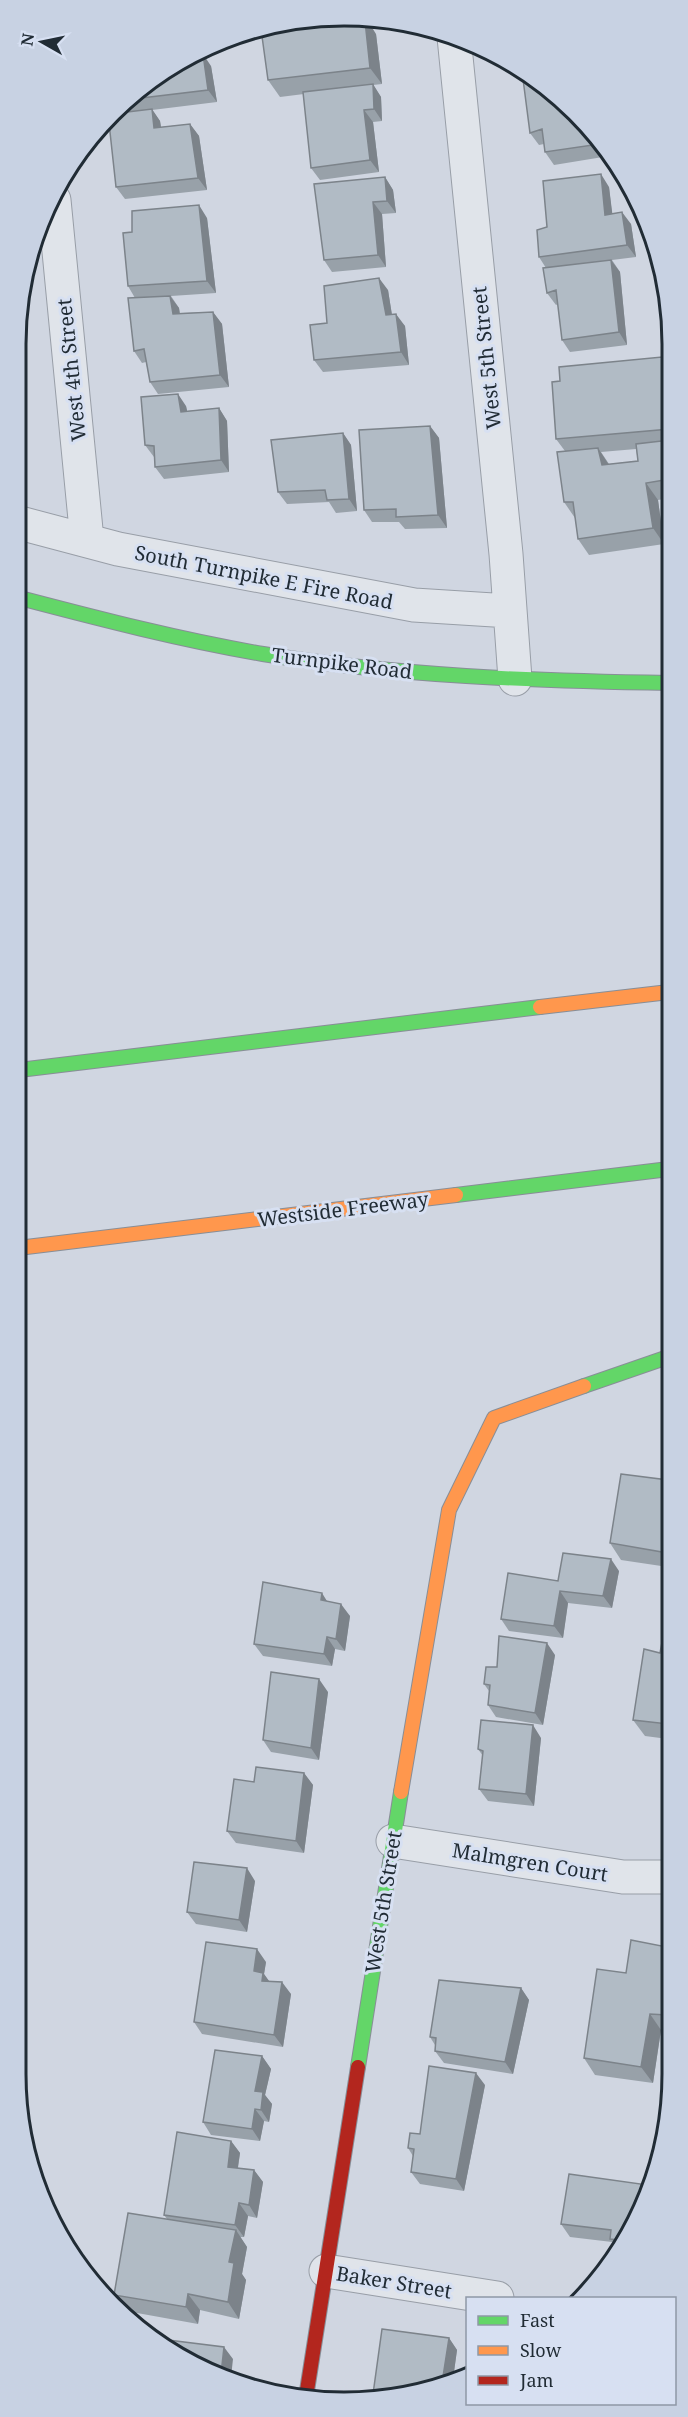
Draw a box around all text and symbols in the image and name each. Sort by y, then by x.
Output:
north arrow [12,12,72,72]
text: N [15,31,39,48]
street label: West 5th Street [465,285,507,431]
street label: West 4th Street [50,297,92,443]
street label: South Turnpike E Fire Road [133,539,395,615]
street label: Turnpike Road [270,641,414,685]
street label: Westside Freeway [256,1185,431,1233]
street label: West 5th Street [358,1829,408,1975]
street label: Malmgren Court [450,1836,610,1888]
street label: Baker Street [334,2260,454,2304]
legend [466,2297,676,2405]
text: Fast [520,2308,555,2332]
text: Slow [520,2338,562,2362]
text: Jam [519,2368,554,2392]

